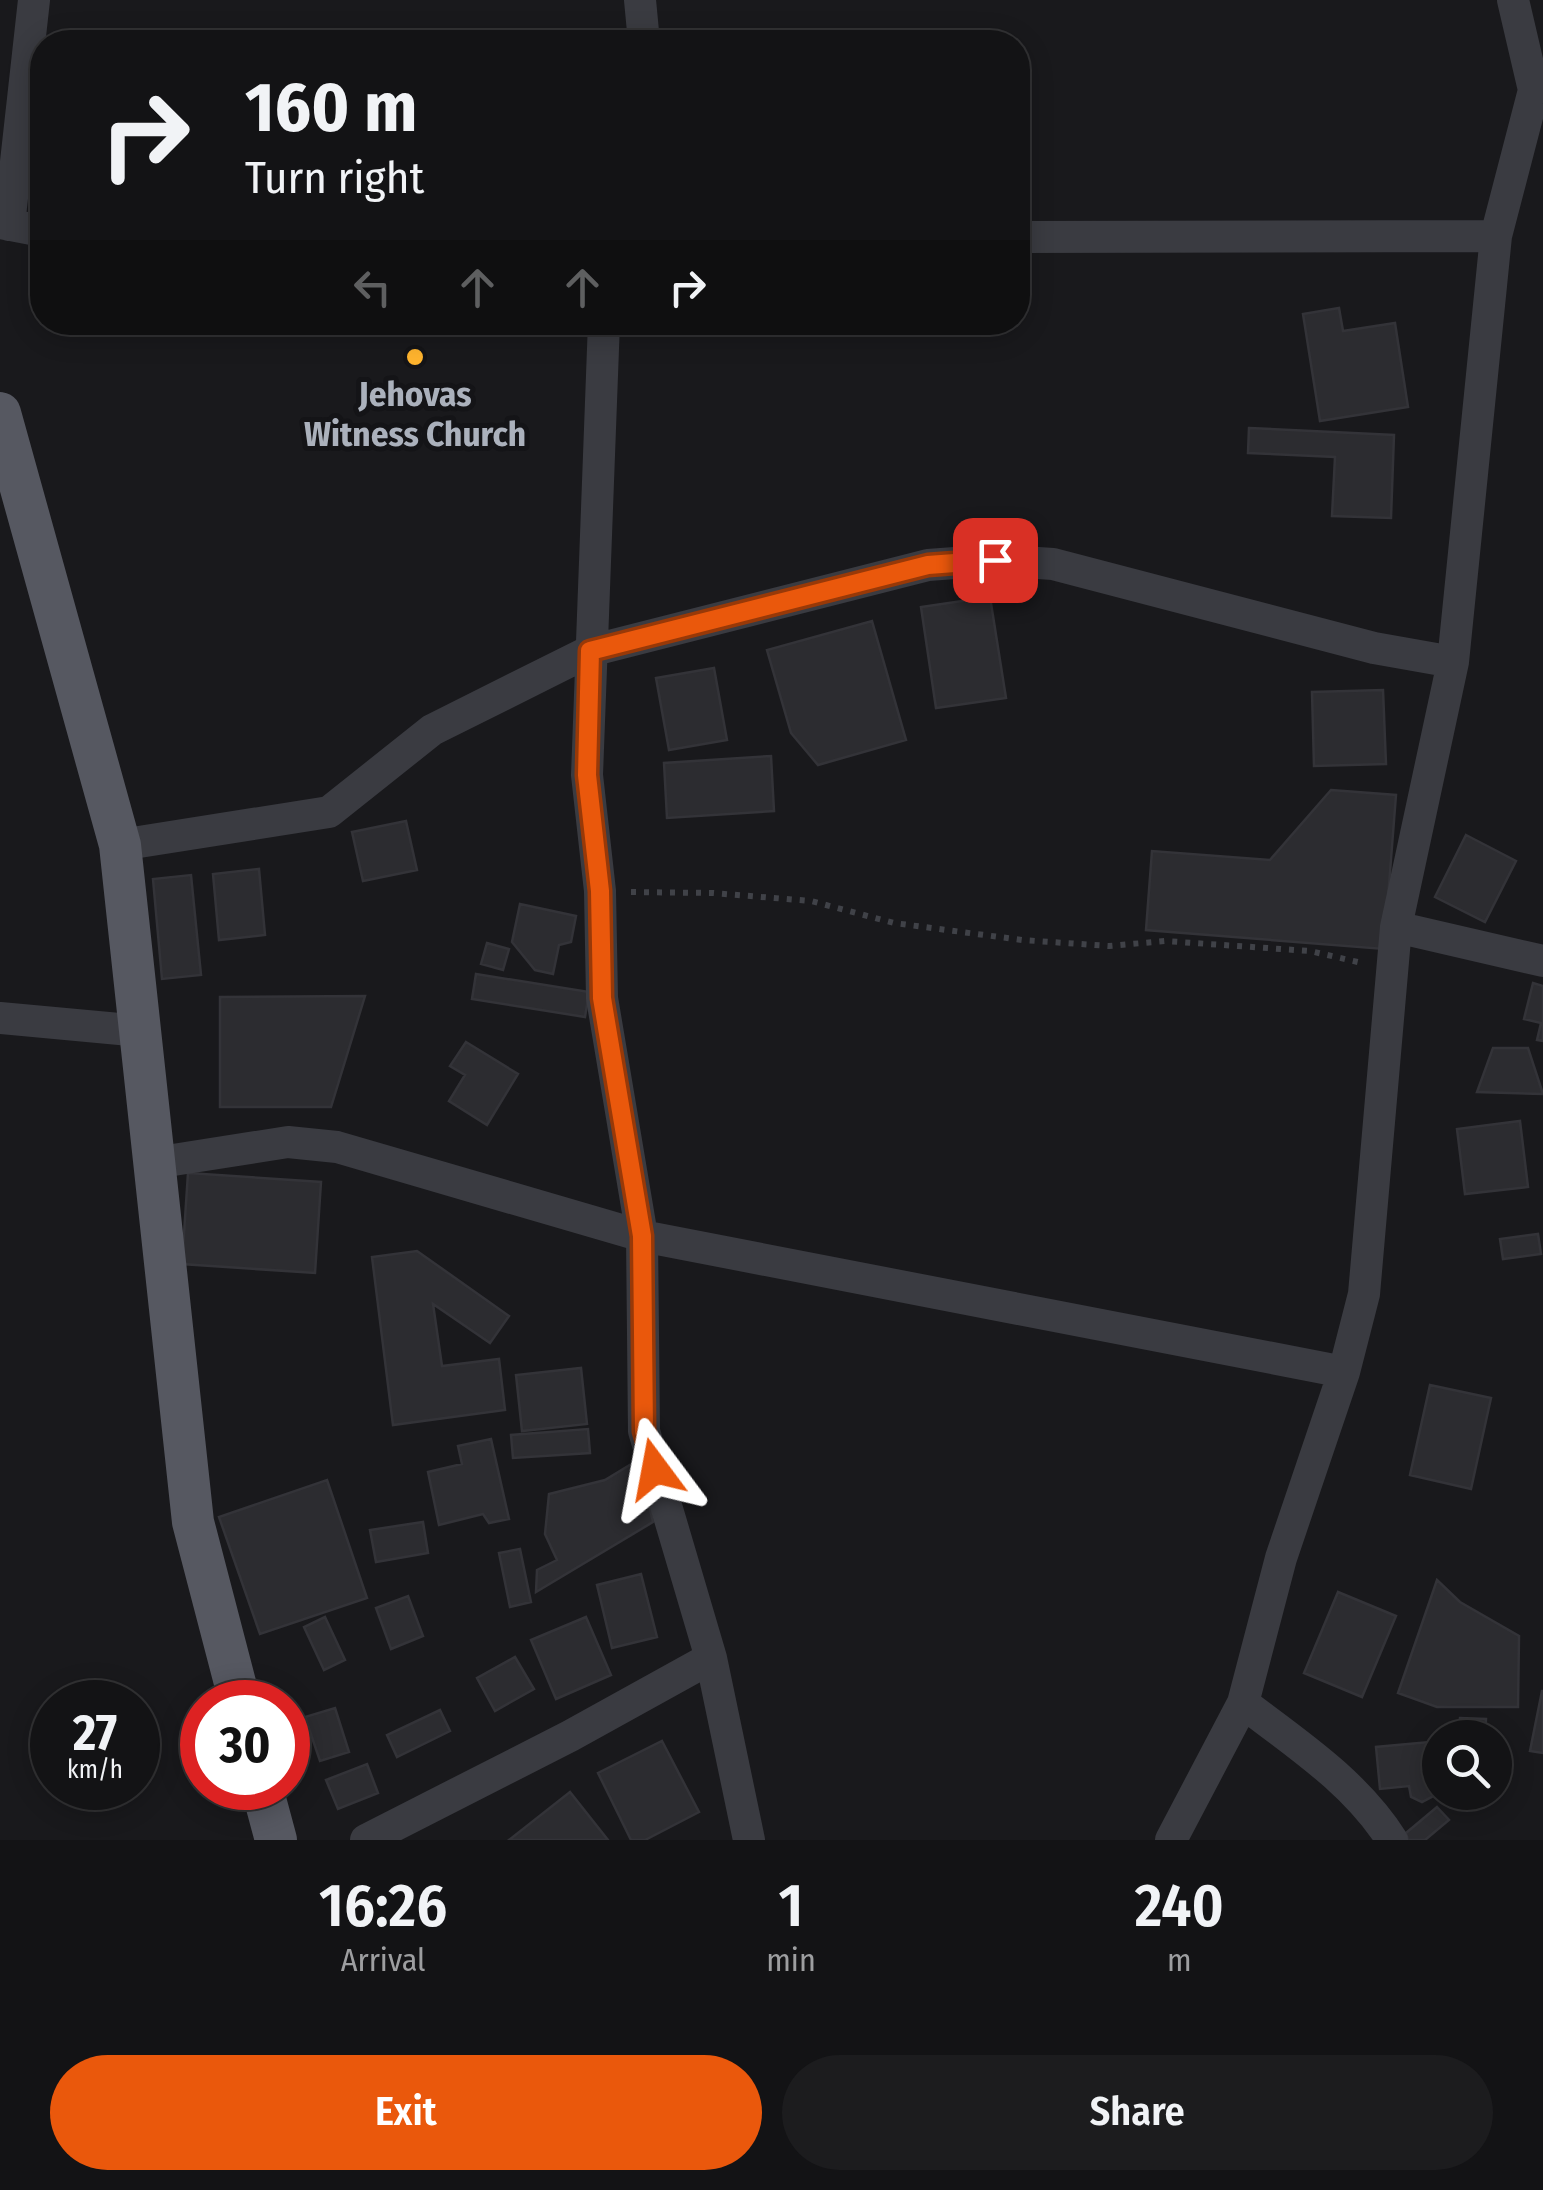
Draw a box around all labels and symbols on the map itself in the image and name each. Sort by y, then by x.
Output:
marker: Jehovas Witness Church [404,346,426,368]
place label: Jehovas Witness Church [304,373,526,455]
pin [953,518,1038,603]
position arrow [603,1417,707,1521]
speed limit sign: 30 [180,1680,310,1810]

